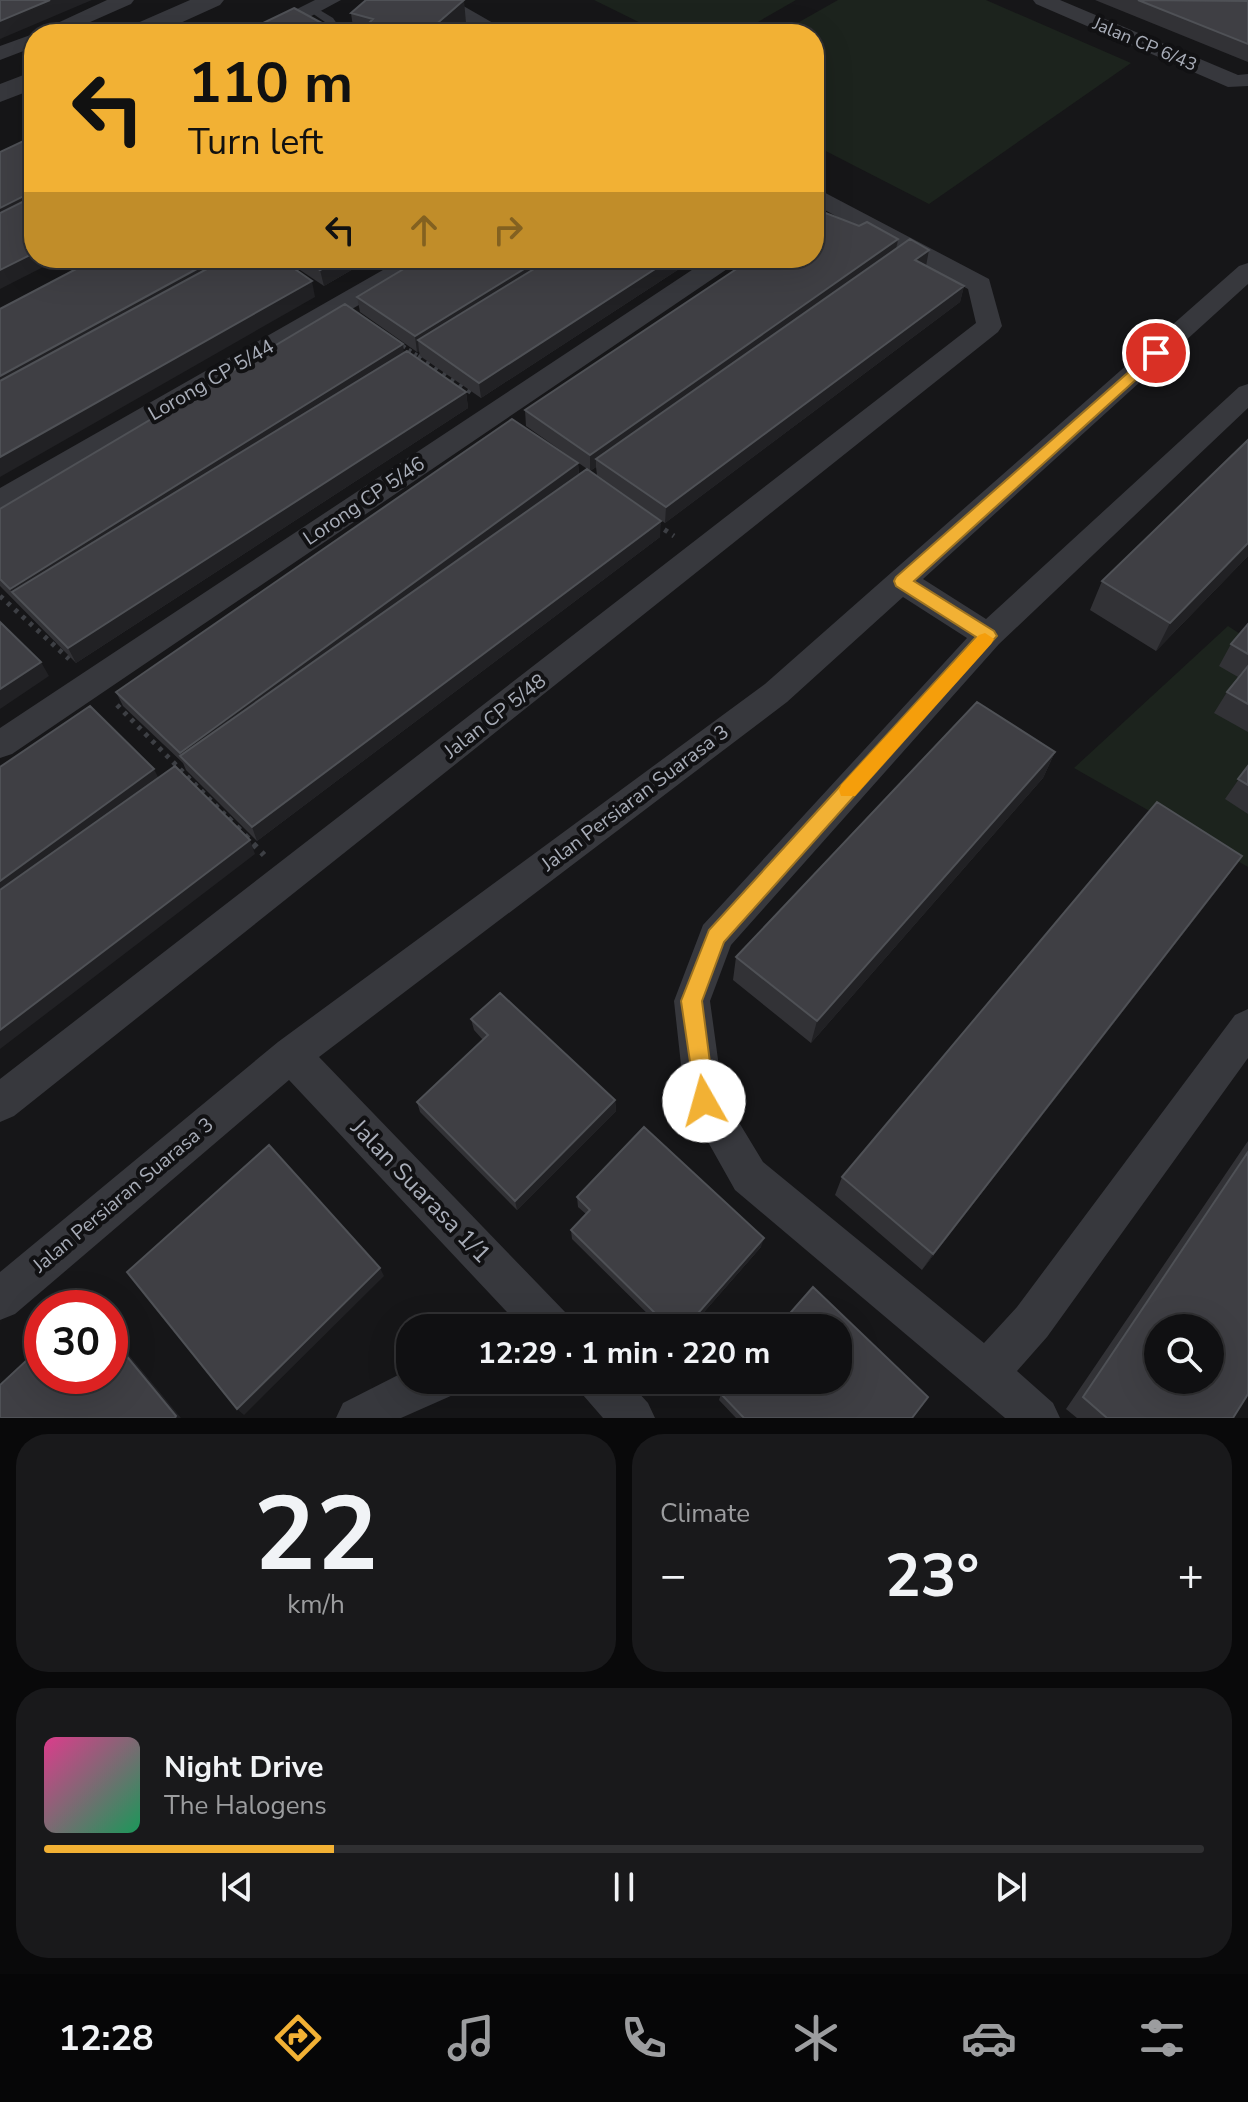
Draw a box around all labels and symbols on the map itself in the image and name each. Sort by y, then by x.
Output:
street label: Jalan CP 6/43 [1088,11,1201,77]
pin [1122,319,1190,387]
street label: Lorong CP 5/44 [143,333,279,427]
street label: Lorong CP 5/46 [298,450,430,552]
street label: Jalan CP 5/48 [437,667,552,765]
street label: Jalan Persiaran Suarasa 3 [535,719,734,878]
position arrow [662,1059,746,1143]
street label: Jalan Persiaran Suarasa 3 [26,1111,219,1279]
street label: Jalan Suarasa 1/1 [343,1111,498,1270]
speed limit sign: 30 [24,1290,128,1394]

